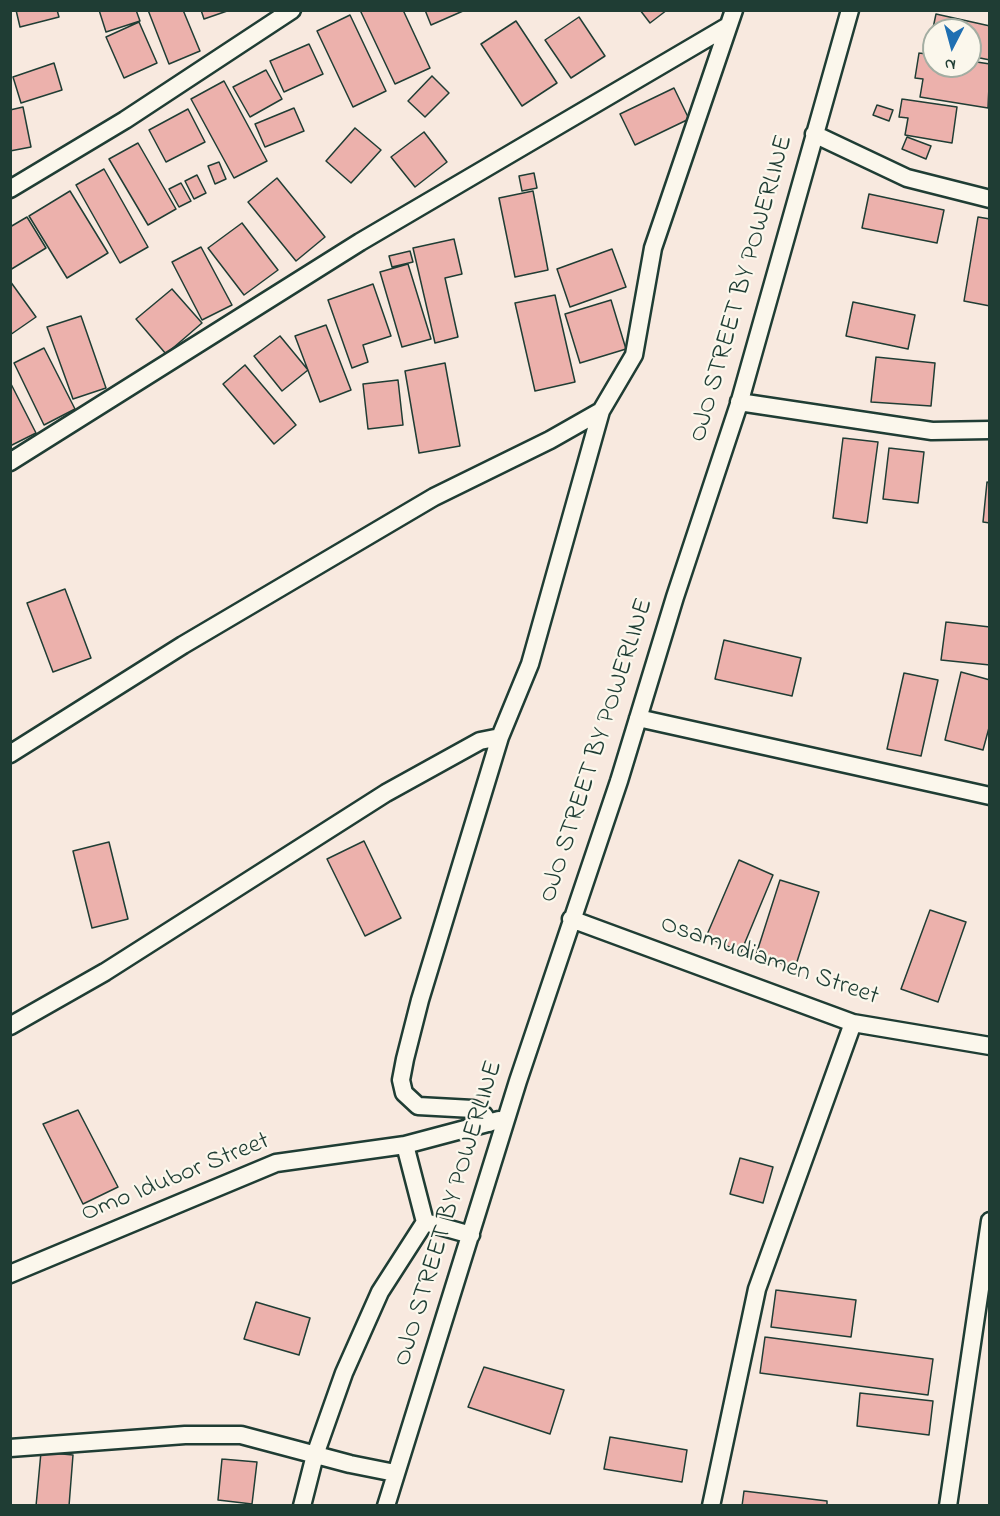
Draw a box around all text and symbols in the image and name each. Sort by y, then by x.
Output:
north arrow [922,18,982,78]
text: N [944,51,957,76]
street label: OJO STREET BY POWERLINE [684,132,802,446]
street label: OJO STREET BY POWERLINE [534,595,662,907]
street label: Osamudiamen Street [656,910,882,1014]
street label: OJO STREET BY POWERLINE [389,1057,511,1371]
street label: Omo Idubor Street [77,1127,275,1231]

